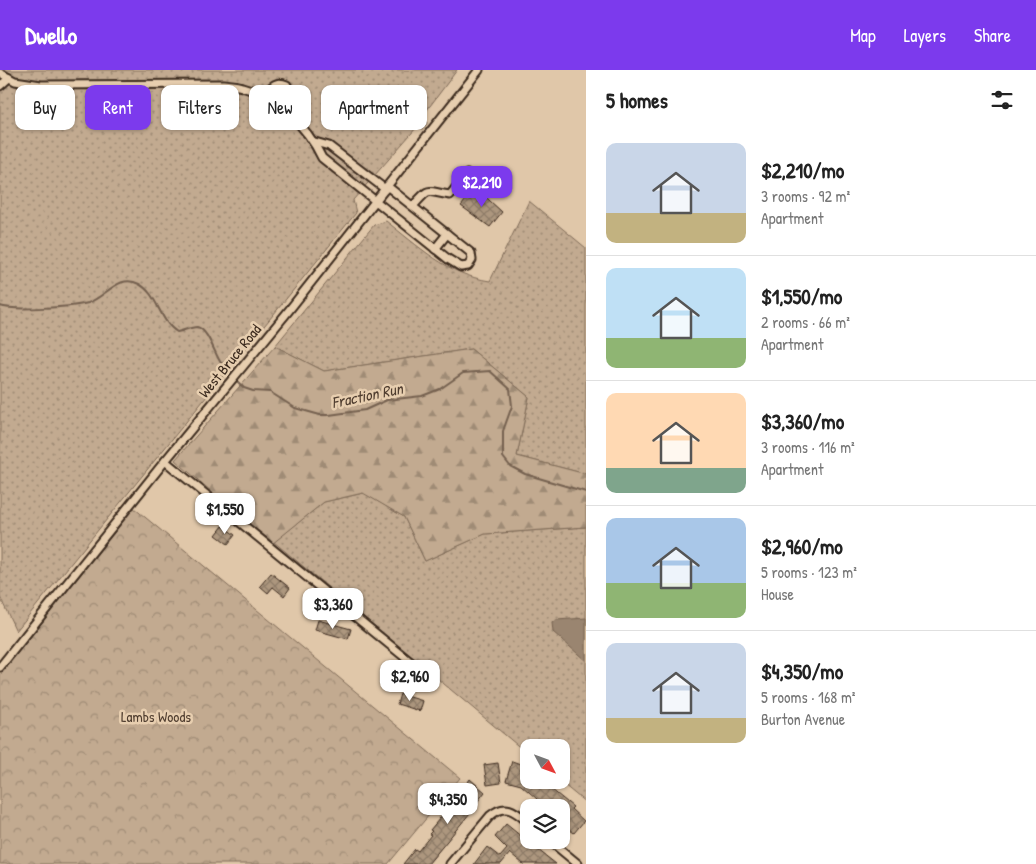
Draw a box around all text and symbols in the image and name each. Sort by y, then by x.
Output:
text: Dwello [25,19,77,51]
text: Map [850,23,876,48]
text: Layers [904,23,946,48]
text: Share [974,23,1011,48]
chip: Buy [15,85,75,130]
chip: Rent [85,85,151,130]
chip: Filters [161,85,239,130]
chip: New [249,85,311,130]
chip: Apartment [321,85,427,130]
text: 5 homes [606,86,668,115]
icon: filters [988,86,1016,114]
text: $2,210/mo [761,156,844,185]
icon: home [646,163,706,223]
pin: $2,210 [441,166,523,208]
text: $2,210 [462,171,502,193]
text: 3 rooms · 92 m² [761,185,850,207]
text: Apartment [761,207,824,229]
text: $1,550/mo [761,282,842,311]
icon: home [646,288,706,348]
text: 2 rooms · 66 m² [761,311,850,333]
street label: West Bruce Road [194,319,266,402]
text: Apartment [761,333,824,355]
water label: Fraction Run [330,376,406,413]
text: $3,360/mo [761,407,844,436]
icon: home [646,413,706,473]
text: 3 rooms · 116 m² [761,436,855,458]
text: Apartment [761,458,824,480]
pin: $1,550 [184,492,266,535]
text: $1,550 [206,498,244,520]
text: $2,960/mo [761,532,843,561]
icon: home [646,538,706,598]
text: 5 rooms · 123 m² [761,561,857,583]
text: House [761,583,794,605]
pin: $3,360 [292,588,374,630]
text: $3,360 [313,593,353,615]
text: $4,350/mo [761,657,843,686]
pin: $2,960 [369,660,451,702]
icon: home [646,663,706,723]
text: $2,960 [391,665,429,687]
text: 5 rooms · 168 m² [761,686,855,708]
park label: Lambs Woods [121,706,191,727]
text: Burton Avenue [761,708,845,730]
north arrow [520,739,570,789]
map controls [520,739,570,849]
pin: $4,350 [407,782,489,825]
text: $4,350 [429,788,467,810]
button: layers [520,799,570,849]

